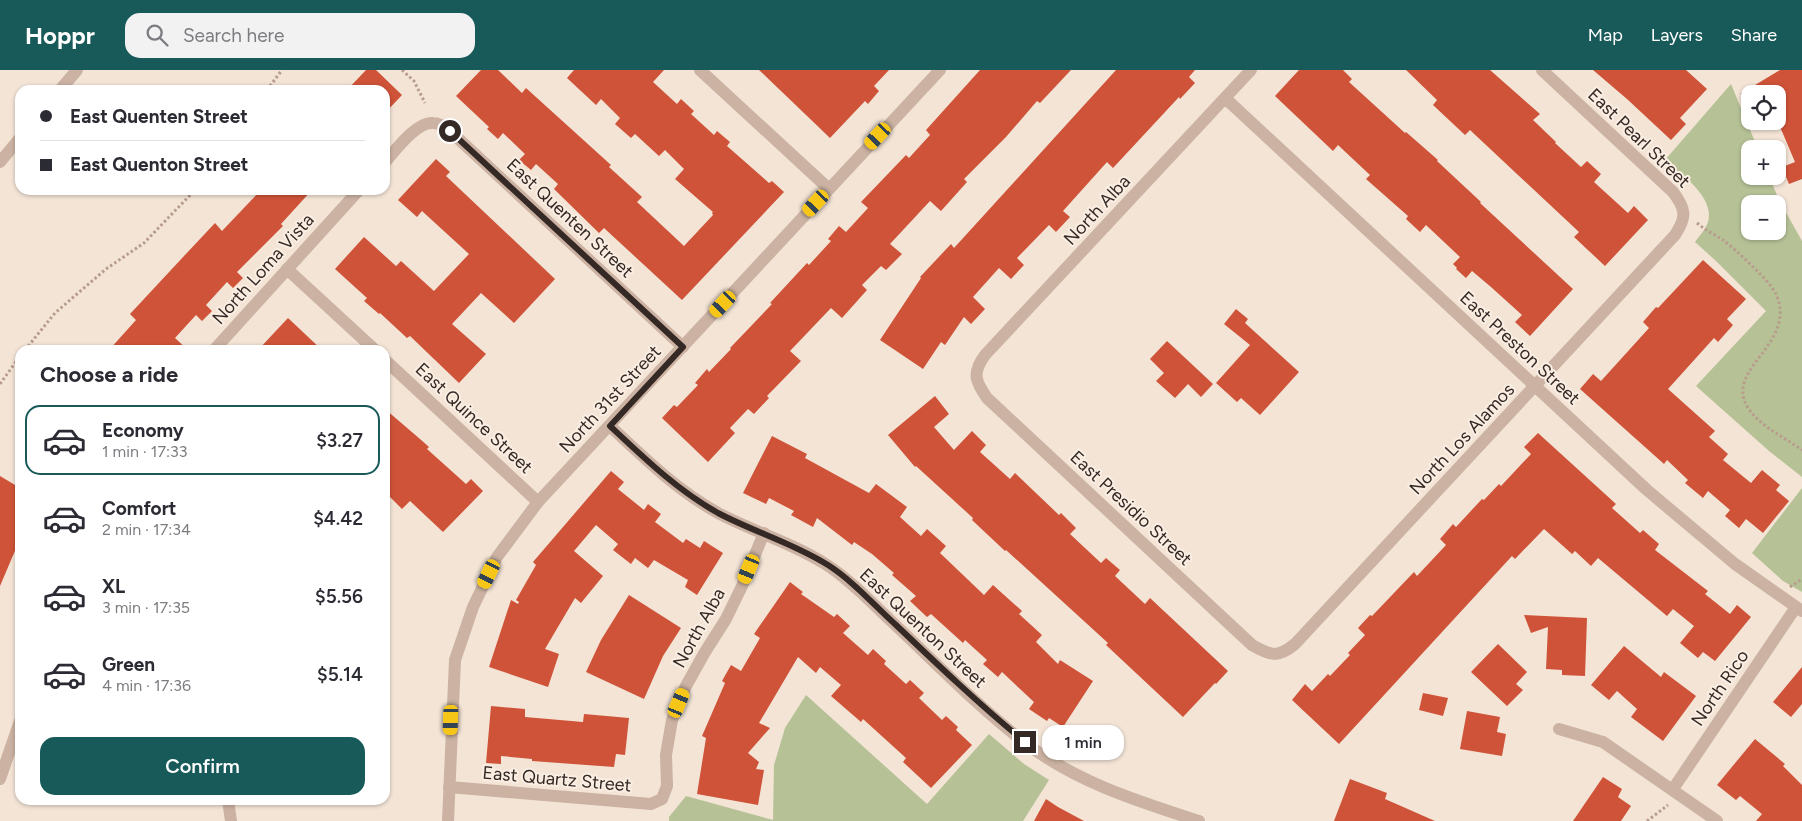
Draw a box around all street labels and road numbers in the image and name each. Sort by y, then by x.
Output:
street label: East Pearl Street [1583,84,1695,192]
street label: East Quenten Street [502,154,638,282]
street label: North Alba [1059,170,1135,250]
street label: North Loma Vista [207,209,319,329]
street label: East Preston Street [1455,287,1585,409]
street label: North 31st Street [555,341,666,457]
street label: East Quince Street [411,358,537,478]
street label: North Los Alamos [1405,379,1519,499]
street label: East Presidio Street [1066,446,1197,570]
street label: East Quenton Street [855,564,991,693]
street label: North Alba [668,584,730,672]
street label: North Rico [1686,646,1754,730]
street label: East Quartz Street [482,762,633,796]

